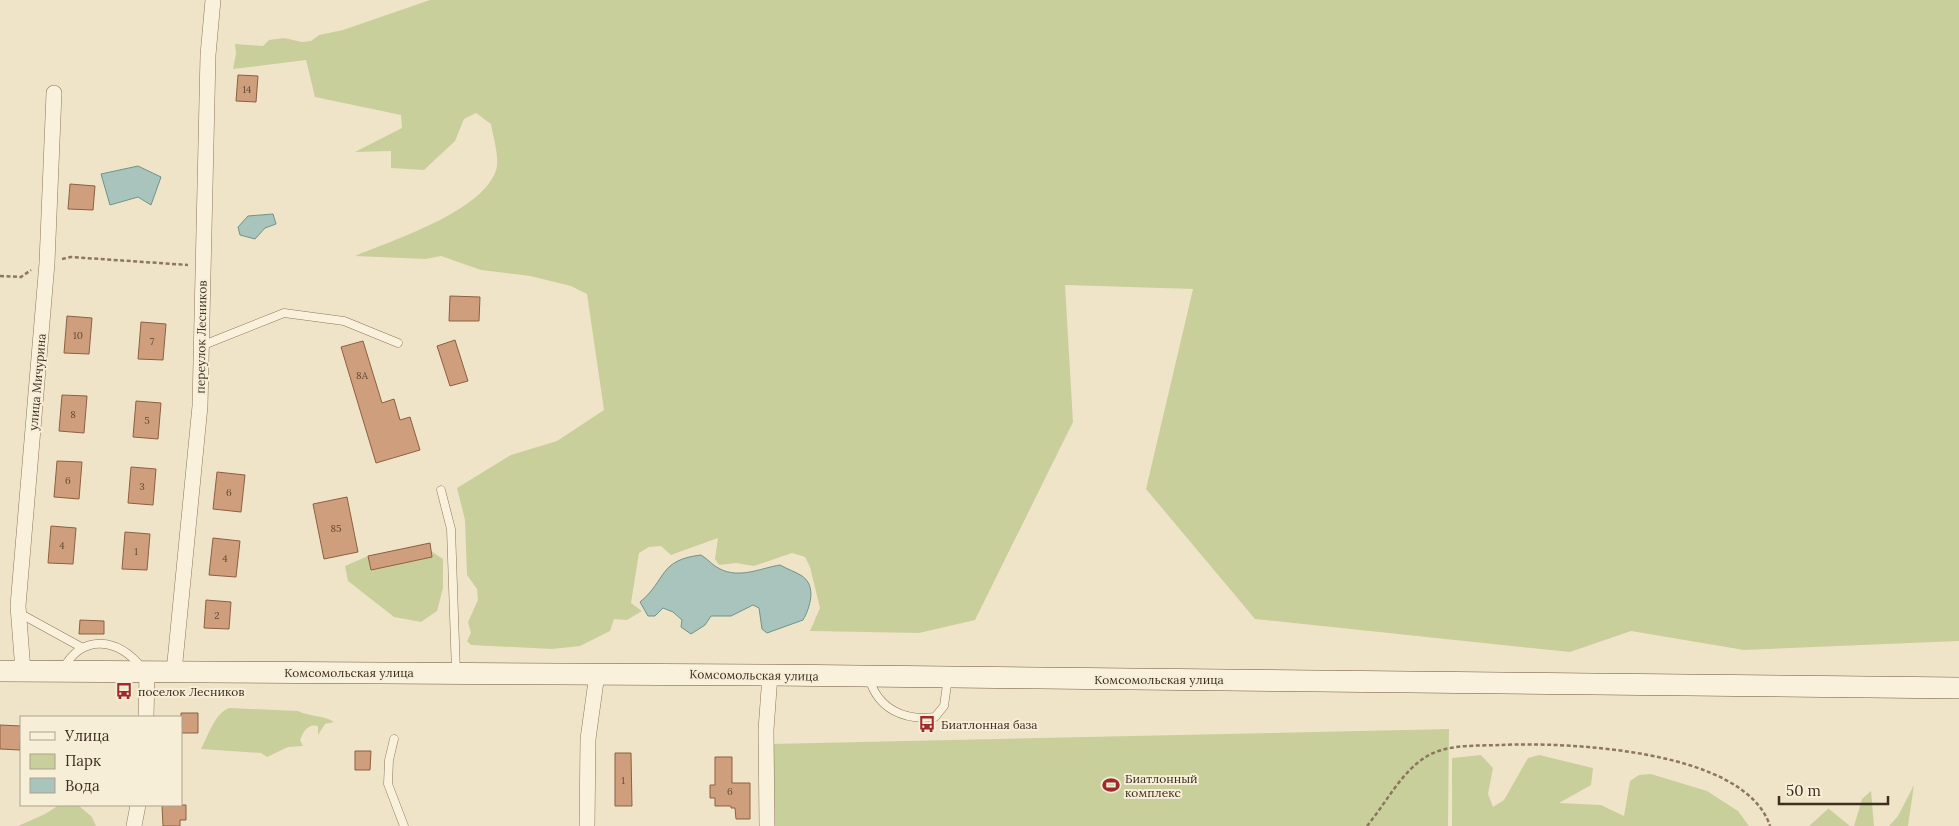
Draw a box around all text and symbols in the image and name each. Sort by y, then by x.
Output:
house number: 14 [242,83,252,96]
street label: переулок Лесников [193,280,209,394]
house number: 10 [73,329,83,342]
street label: улица Мичурина [25,333,49,431]
house number: 7 [150,335,155,348]
house number: 8А [356,369,369,382]
house number: 8 [70,408,76,421]
house number: 5 [144,414,150,427]
house number: 6 [65,474,71,487]
house number: 3 [139,480,145,493]
house number: 6 [226,486,232,499]
house number: 85 [330,522,342,535]
house number: 4 [59,539,65,552]
house number: 1 [134,545,138,558]
house number: 4 [222,552,228,565]
house number: 2 [214,609,220,622]
street label: Комсомольская улица [284,665,414,680]
street label: Комсомольская улица [689,666,819,684]
street label: Комсомольская улица [1094,672,1224,687]
bus stop icon: поселок Лесников [114,681,134,701]
place label: поселок Лесников [138,684,245,699]
bus stop icon: Биатлонная база [917,714,937,734]
legend [20,716,182,806]
place label: Биатлонная база [941,717,1037,732]
text: Улица [64,726,110,745]
text: Парк [65,751,101,770]
place label: Биатлонный комплекс [1125,771,1198,800]
house number: 1 [621,774,625,787]
scale bar [1779,774,1888,806]
sports icon: Биатлонный комплекс [1101,775,1121,795]
text: Вода [65,776,100,795]
text: 50 m [1786,781,1821,800]
house number: 6 [727,785,733,798]

